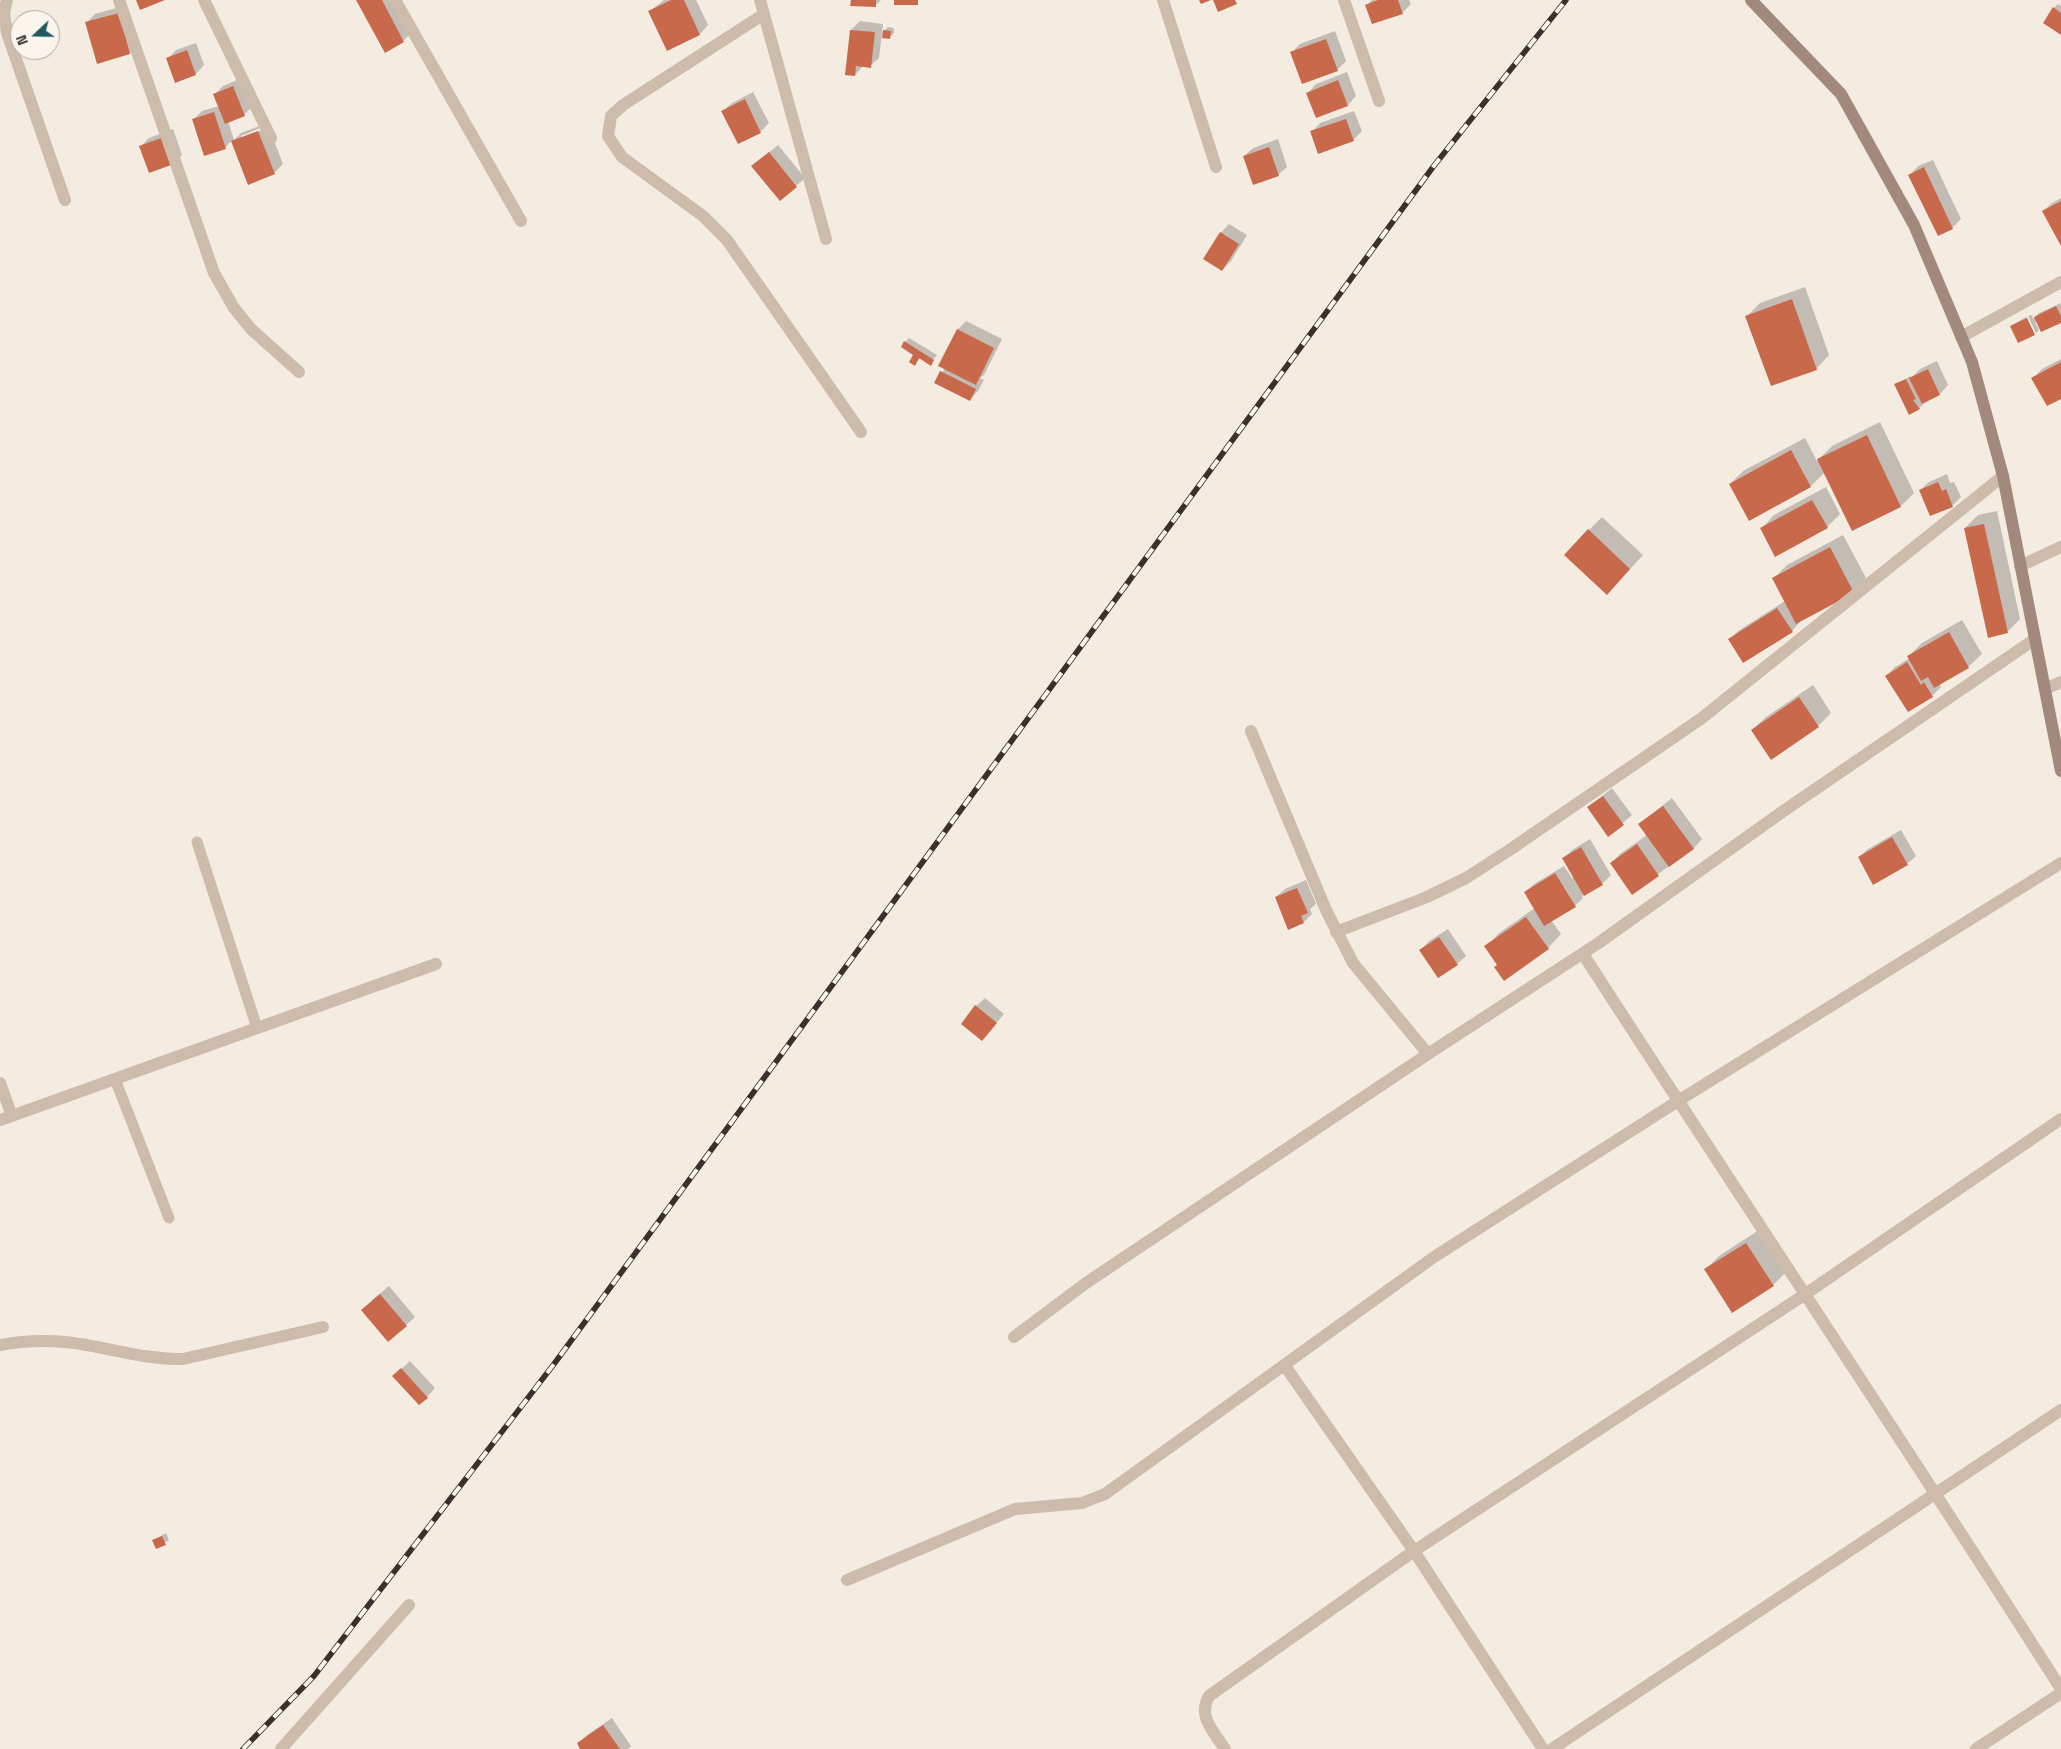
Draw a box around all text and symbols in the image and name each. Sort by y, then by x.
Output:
north arrow [10,10,60,60]
text: N [12,32,32,48]

